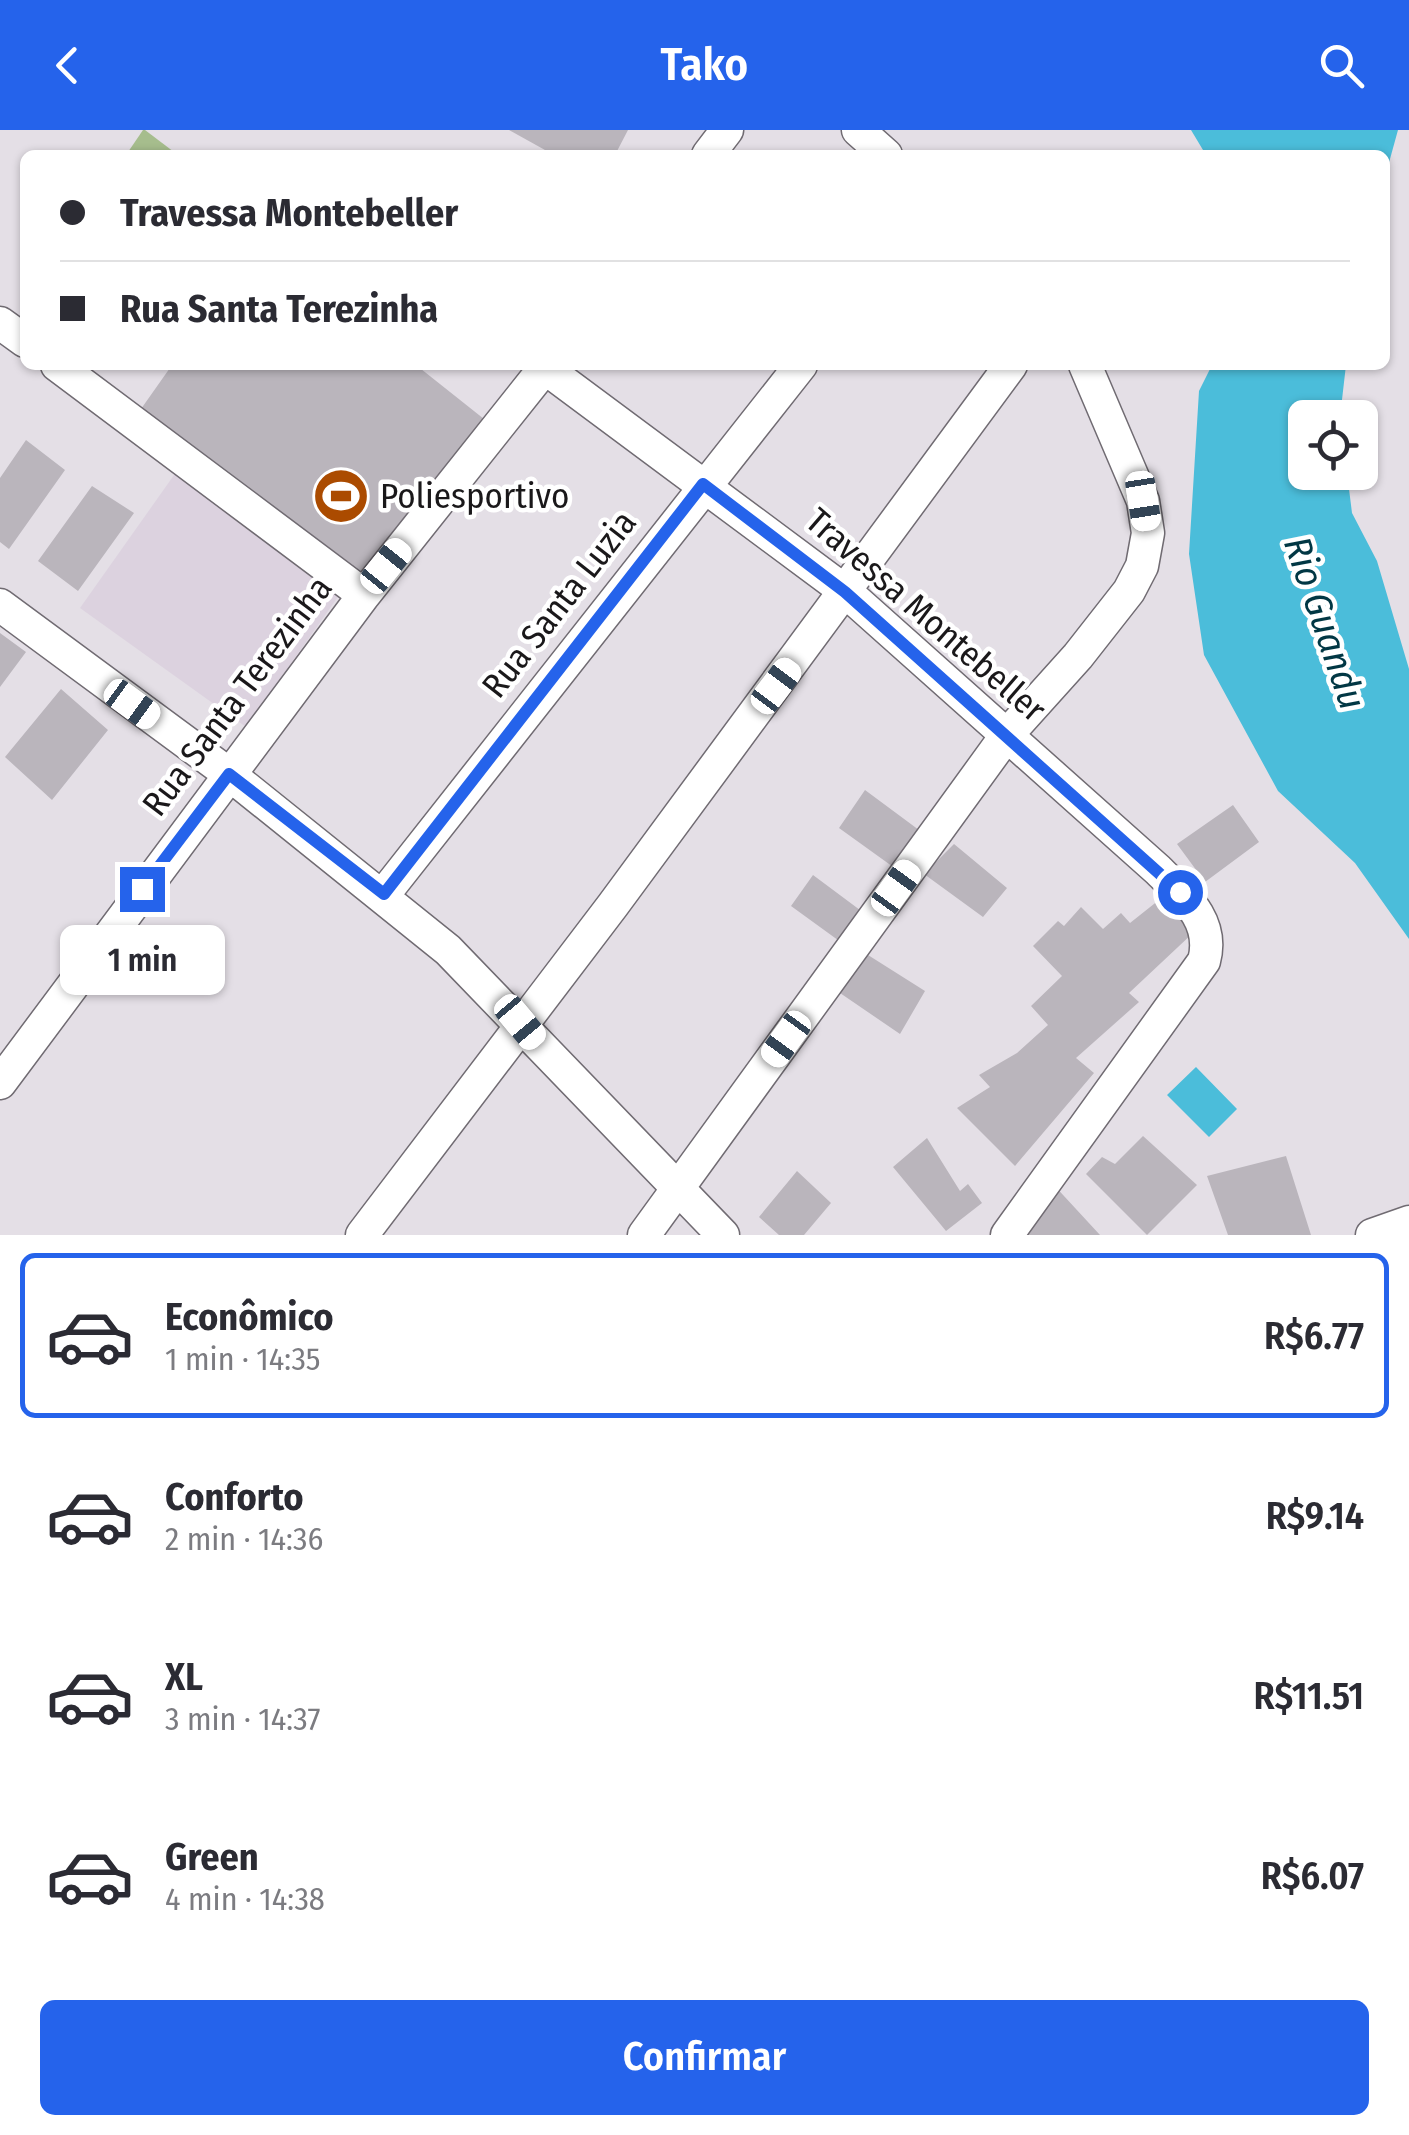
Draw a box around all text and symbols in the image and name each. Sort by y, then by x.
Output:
icon: back [40,38,95,93]
text: Tako [661,38,748,92]
icon: search [1314,38,1369,93]
text: Travessa Montebeller [120,190,458,236]
text: Rua Santa Terezinha [120,286,438,332]
map controls [1288,400,1378,490]
button: locate [1288,400,1378,490]
sports icon: Poliesportivo [311,466,371,526]
car [1123,469,1163,533]
place label: Poliesportivo [380,475,569,517]
street label: Travessa Montebeller [798,499,1054,731]
street label: Rua Santa Luzia [473,502,645,706]
water label: Rio Guandu [1274,531,1376,715]
car [355,533,417,599]
street label: Rua Santa Terezinha [133,568,341,824]
car [746,653,806,719]
car [99,674,165,734]
car [866,855,926,921]
route end [120,867,165,912]
route start [1158,870,1203,915]
callout: 1 min [59,924,224,994]
text: 1 min [108,941,177,979]
car [489,989,551,1055]
car [756,1006,816,1072]
icon: car [45,1291,135,1381]
text: Econômico [165,1294,334,1340]
text: R$6.77 [1264,1313,1364,1359]
text: 1 min · 14:35 [165,1340,321,1378]
icon: car [45,1471,135,1561]
text: Conforto [165,1474,304,1520]
text: R$9.14 [1266,1493,1364,1539]
text: 2 min · 14:36 [165,1520,323,1558]
icon: car [45,1651,135,1741]
text: XL [165,1654,203,1700]
text: R$11.51 [1253,1673,1364,1719]
text: 3 min · 14:37 [165,1700,321,1738]
icon: car [45,1831,135,1921]
text: Green [165,1834,259,1880]
text: R$6.07 [1261,1853,1364,1899]
text: 4 min · 14:38 [165,1880,325,1918]
button: Confirmar [40,2000,1369,2115]

